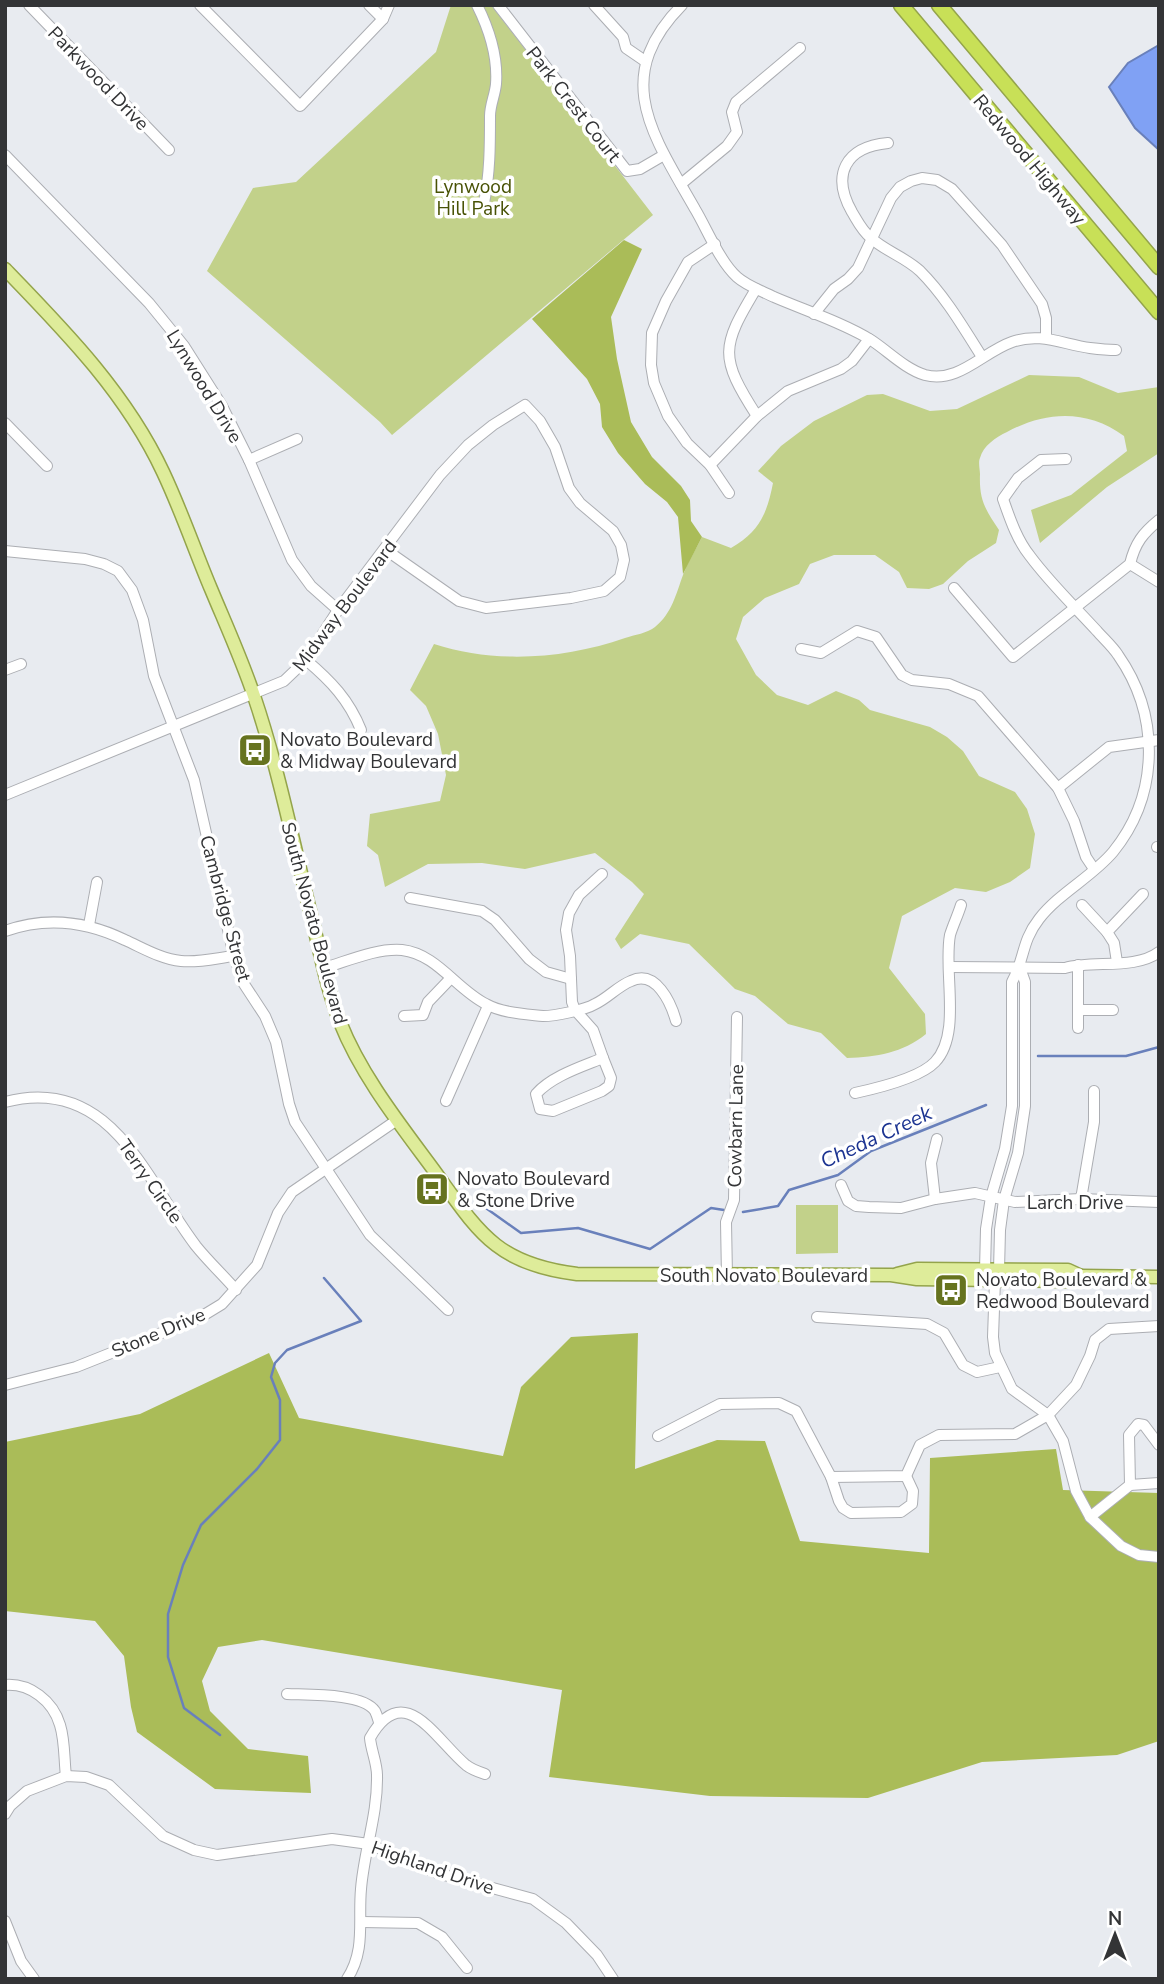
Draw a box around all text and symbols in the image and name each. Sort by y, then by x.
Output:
street label: Parkwood Drive [42,21,155,137]
street label: Park Crest Court [520,41,627,168]
street label: Redwood Highway [967,89,1092,231]
park label: Lynwood Hill Park [434,174,512,222]
street label: Lynwood Drive [160,325,248,448]
street label: Midway Boulevard [287,534,403,677]
place label: Novato Boulevard & Midway Boulevard [280,727,457,775]
bus stop icon: Novato Boulevard & Midway Boulevard [236,731,274,769]
street label: South Novato Boulevard [275,819,354,1027]
street label: Cambridge Street [193,832,257,984]
street label: Cowbarn Lane [722,1064,750,1188]
water label: Cheda Creek [816,1099,937,1175]
street label: Terry Circle [112,1134,189,1229]
place label: Novato Boulevard & Stone Drive [457,1166,610,1214]
bus stop icon: Novato Boulevard & Stone Drive [413,1170,451,1208]
street label: Larch Drive [1027,1190,1123,1216]
street label: South Novato Boulevard [660,1263,868,1289]
place label: Novato Boulevard & Redwood Boulevard [976,1267,1150,1315]
bus stop icon: Novato Boulevard & Redwood Boulevard [932,1271,970,1309]
street label: Stone Drive [107,1301,209,1364]
street label: Highland Drive [368,1835,498,1901]
north arrow [1080,1900,1150,1970]
text: N [1108,1906,1122,1932]

